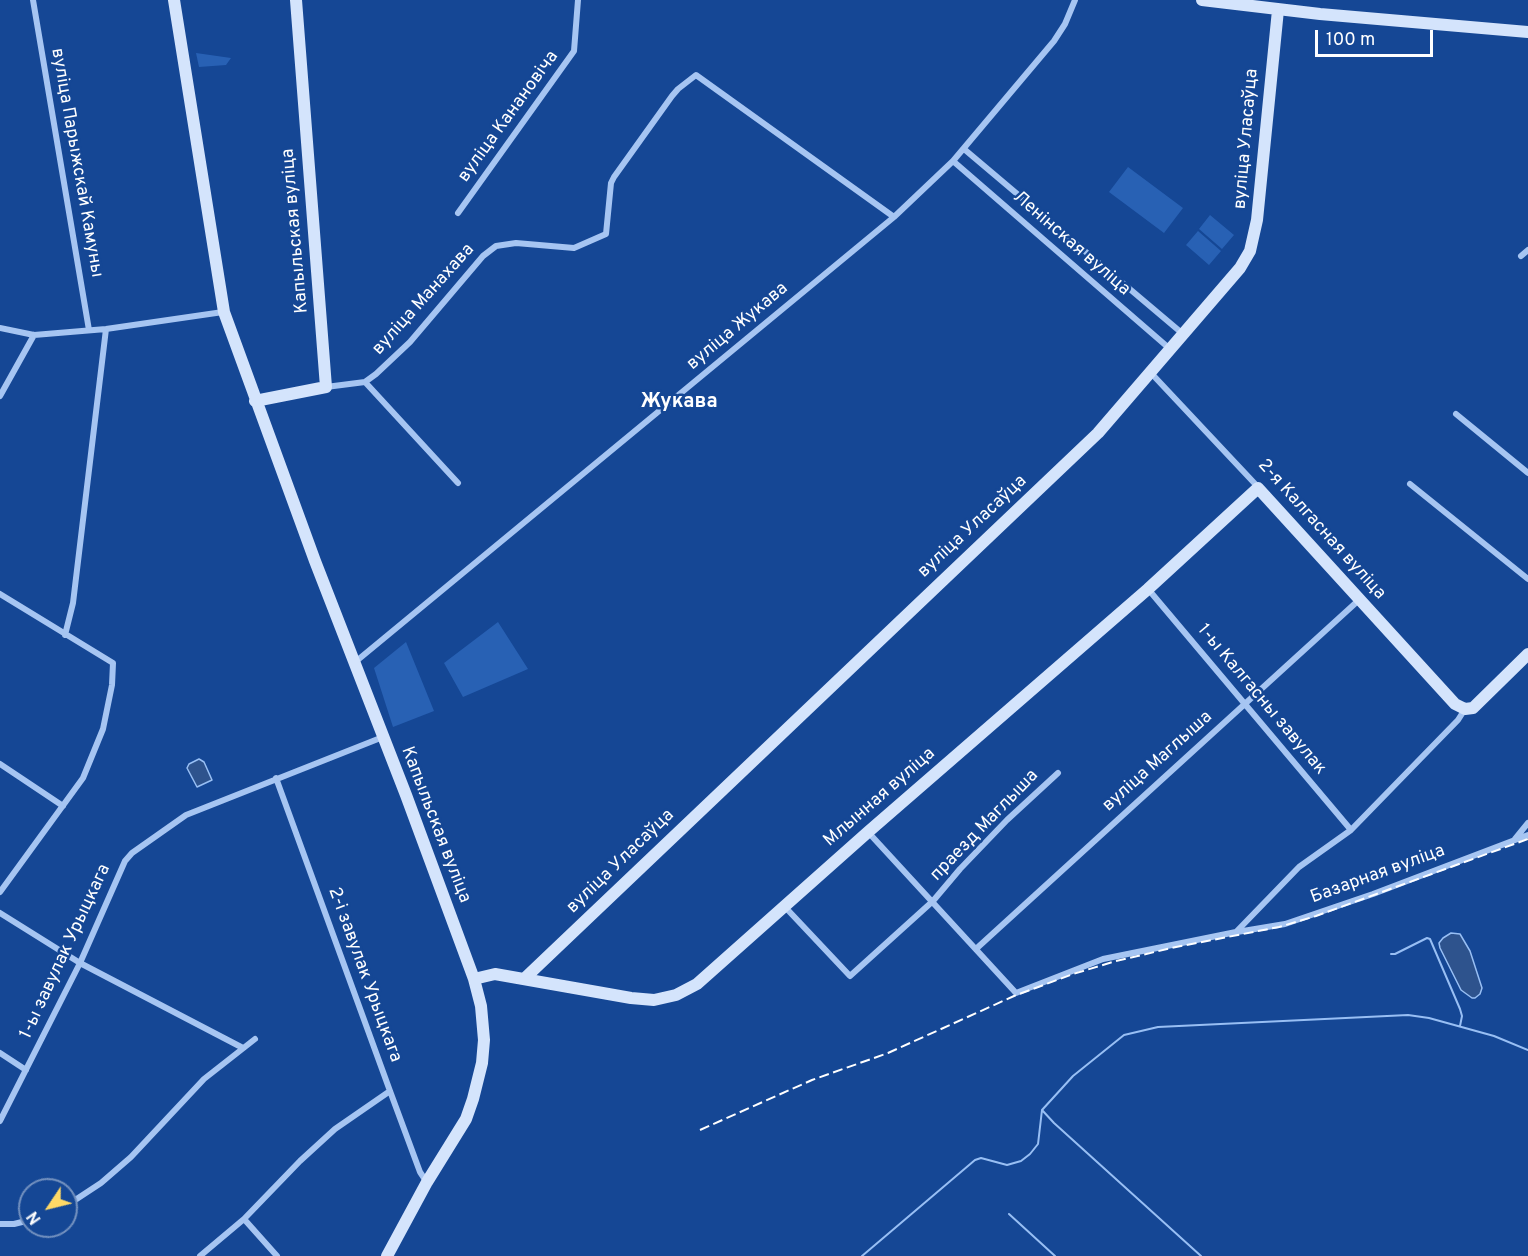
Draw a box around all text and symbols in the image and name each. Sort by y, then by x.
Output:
scale bar [1318,18,1436,56]
text: 100 m [1326,29,1375,52]
street label: вуліца Парыжскай Камуны [45,47,107,279]
street label: вуліца Канановіча [454,47,564,187]
street label: вуліца Уласаўца [1230,68,1264,210]
street label: Капыльская вуліца [278,148,314,314]
street label: Ленінская вуліца [1008,187,1134,301]
street label: вуліца Манахава [368,240,480,360]
street label: вуліца Жукава [683,278,793,376]
district label: Жукава [640,391,718,415]
street label: 2-я Калгасная вуліца [1252,455,1390,605]
street label: вуліца Уласаўца [914,471,1032,583]
street label: 1-ы Калгасны завулак [1192,620,1330,780]
street label: вуліца Маглыша [1099,707,1217,817]
street label: Капыльская вуліца [395,744,475,906]
street label: Млынная вуліца [820,744,940,852]
street label: праезд Маглыша [926,766,1044,886]
street label: вуліца Уласаўца [563,805,679,919]
street label: Базарная вуліца [1308,841,1448,909]
street label: 1-ы завулак Урыцкага [16,861,116,1043]
street label: 2-і завулак Урыцкага [322,885,406,1065]
north arrow [18,1178,78,1238]
text: N [23,1207,46,1228]

